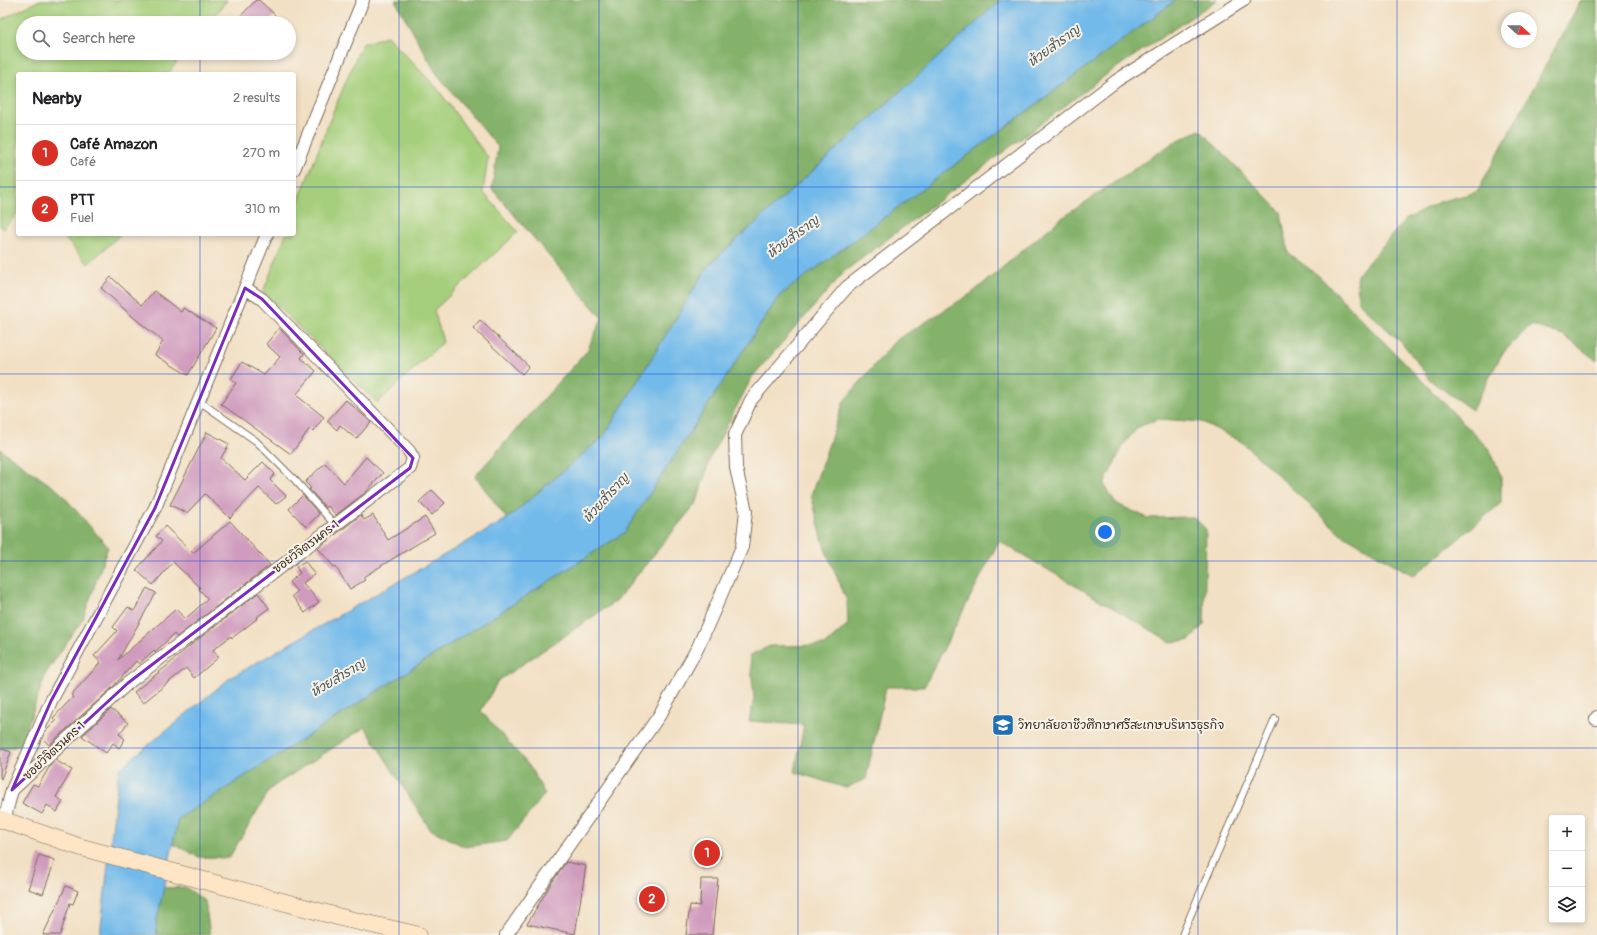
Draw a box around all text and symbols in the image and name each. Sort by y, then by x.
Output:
north arrow [1501,12,1537,48]
search box [16,16,296,60]
water label: ห้วยสำราญ [1024,20,1084,70]
icon: search [30,27,52,49]
text: Search here [62,29,135,48]
text: Nearby [32,88,81,109]
text: 2 results [233,90,280,106]
text: Café Amazon [70,135,158,154]
text: 1 [42,145,48,161]
text: 270 m [243,145,280,161]
text: Café [70,154,96,170]
text: PTT [70,191,95,210]
text: 2 [41,201,49,217]
text: 310 m [244,201,280,217]
text: Fuel [70,210,94,226]
water label: ห้วยสำราญ [763,211,823,262]
water label: ห้วยสำราญ [579,468,633,526]
street label: ซอยวิจิตรนคร 1 [270,517,342,577]
your location [1095,522,1115,542]
water label: ห้วยสำราญ [307,654,369,701]
school or university icon: วิทยาลัยอาชีวศึกษาศรีสะเกษบริหารธุรกิจ [990,712,1016,738]
place label: วิทยาลัยอาชีวศึกษาศรีสะเกษบริหารธุรกิจ [1018,718,1224,734]
street label: ซอยวิจิตรนคร 1 [20,719,88,783]
map controls [1549,815,1585,923]
button: + [1549,815,1585,851]
pin: 1 [694,838,720,868]
button: − [1549,851,1585,887]
pin: 2 [639,884,665,914]
button: layers [1549,887,1585,923]

